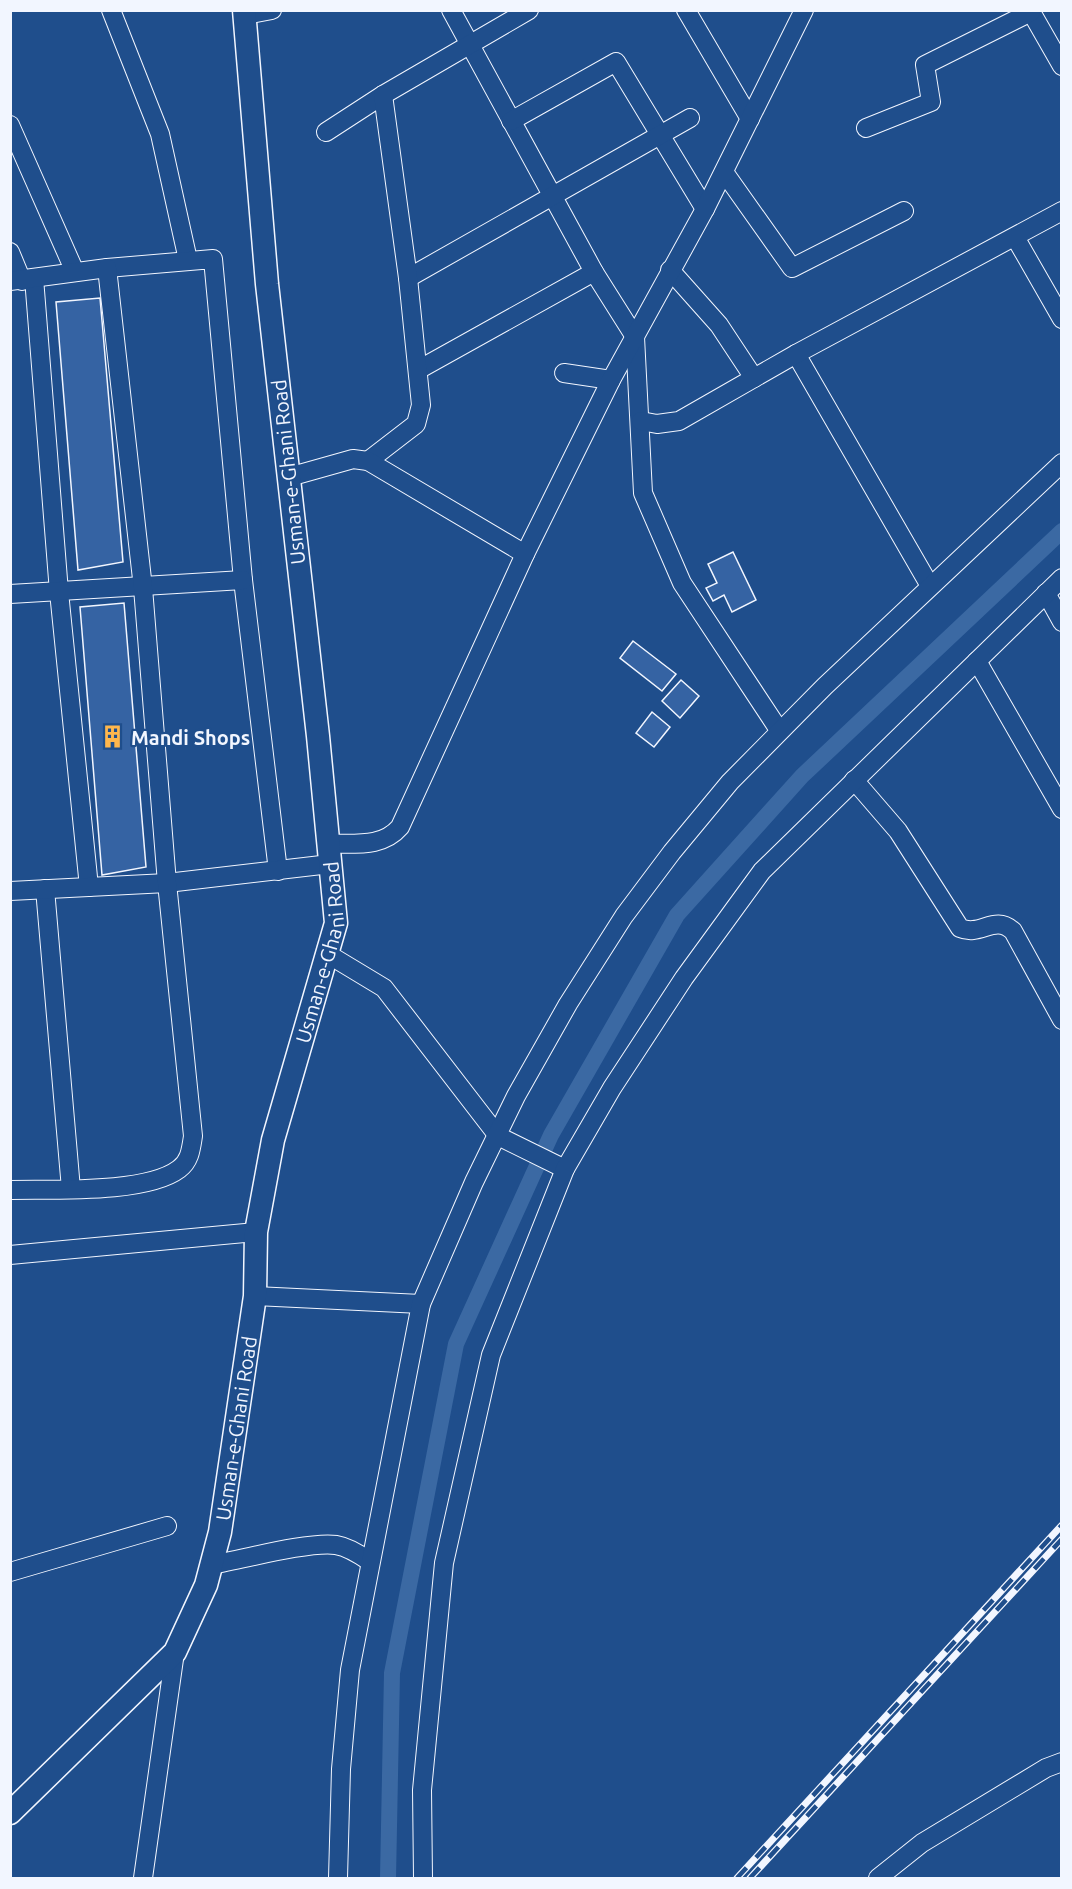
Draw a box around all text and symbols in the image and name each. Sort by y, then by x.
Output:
street label: Usman-e-Ghani Road [267,378,309,566]
building icon: Mandi Shops [100,724,126,750]
place label: Mandi Shops [131,726,250,749]
street label: Usman-e-Ghani Road [290,860,348,1046]
street label: Usman-e-Ghani Road [210,1335,260,1522]

